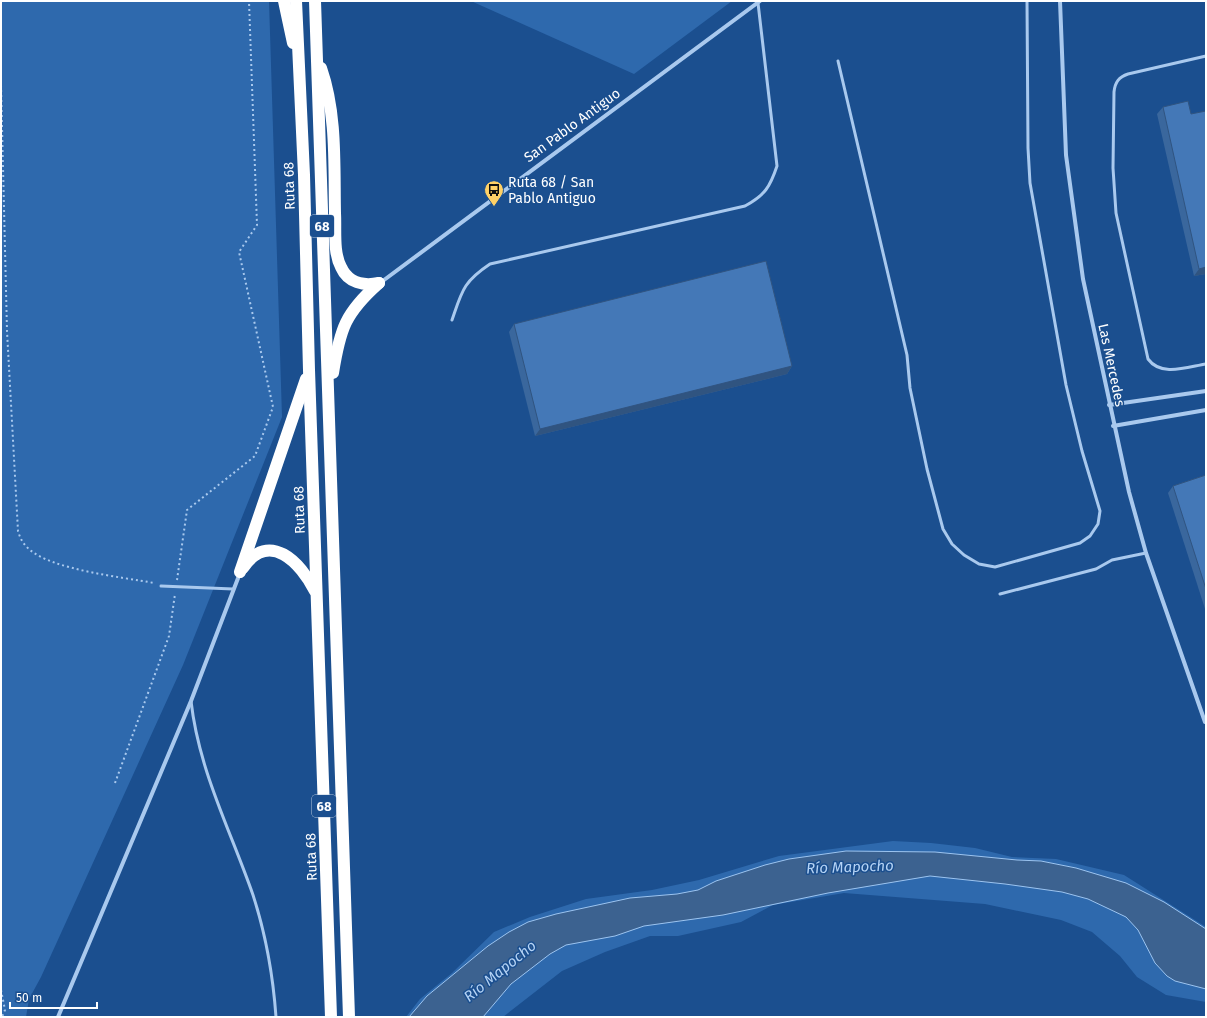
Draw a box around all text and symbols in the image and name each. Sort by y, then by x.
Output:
street label: San Pablo Antiguo [521,85,624,166]
street label: Ruta 68 [280,161,299,210]
place label: Ruta 68 / San Pablo Antiguo [508,174,596,207]
bus stop icon: Ruta 68 / San Pablo Antiguo [483,179,505,207]
road number: 68 [310,215,334,237]
street label: Las Mercedes [1094,322,1129,409]
street label: Ruta 68 [290,485,309,534]
road number: 68 [312,795,336,817]
street label: Ruta 68 [302,832,321,881]
water label: Río Mapocho [806,856,894,878]
water label: Río Mapocho [460,936,540,1006]
scale bar [10,984,97,1010]
text: 50 m [16,991,42,1005]

